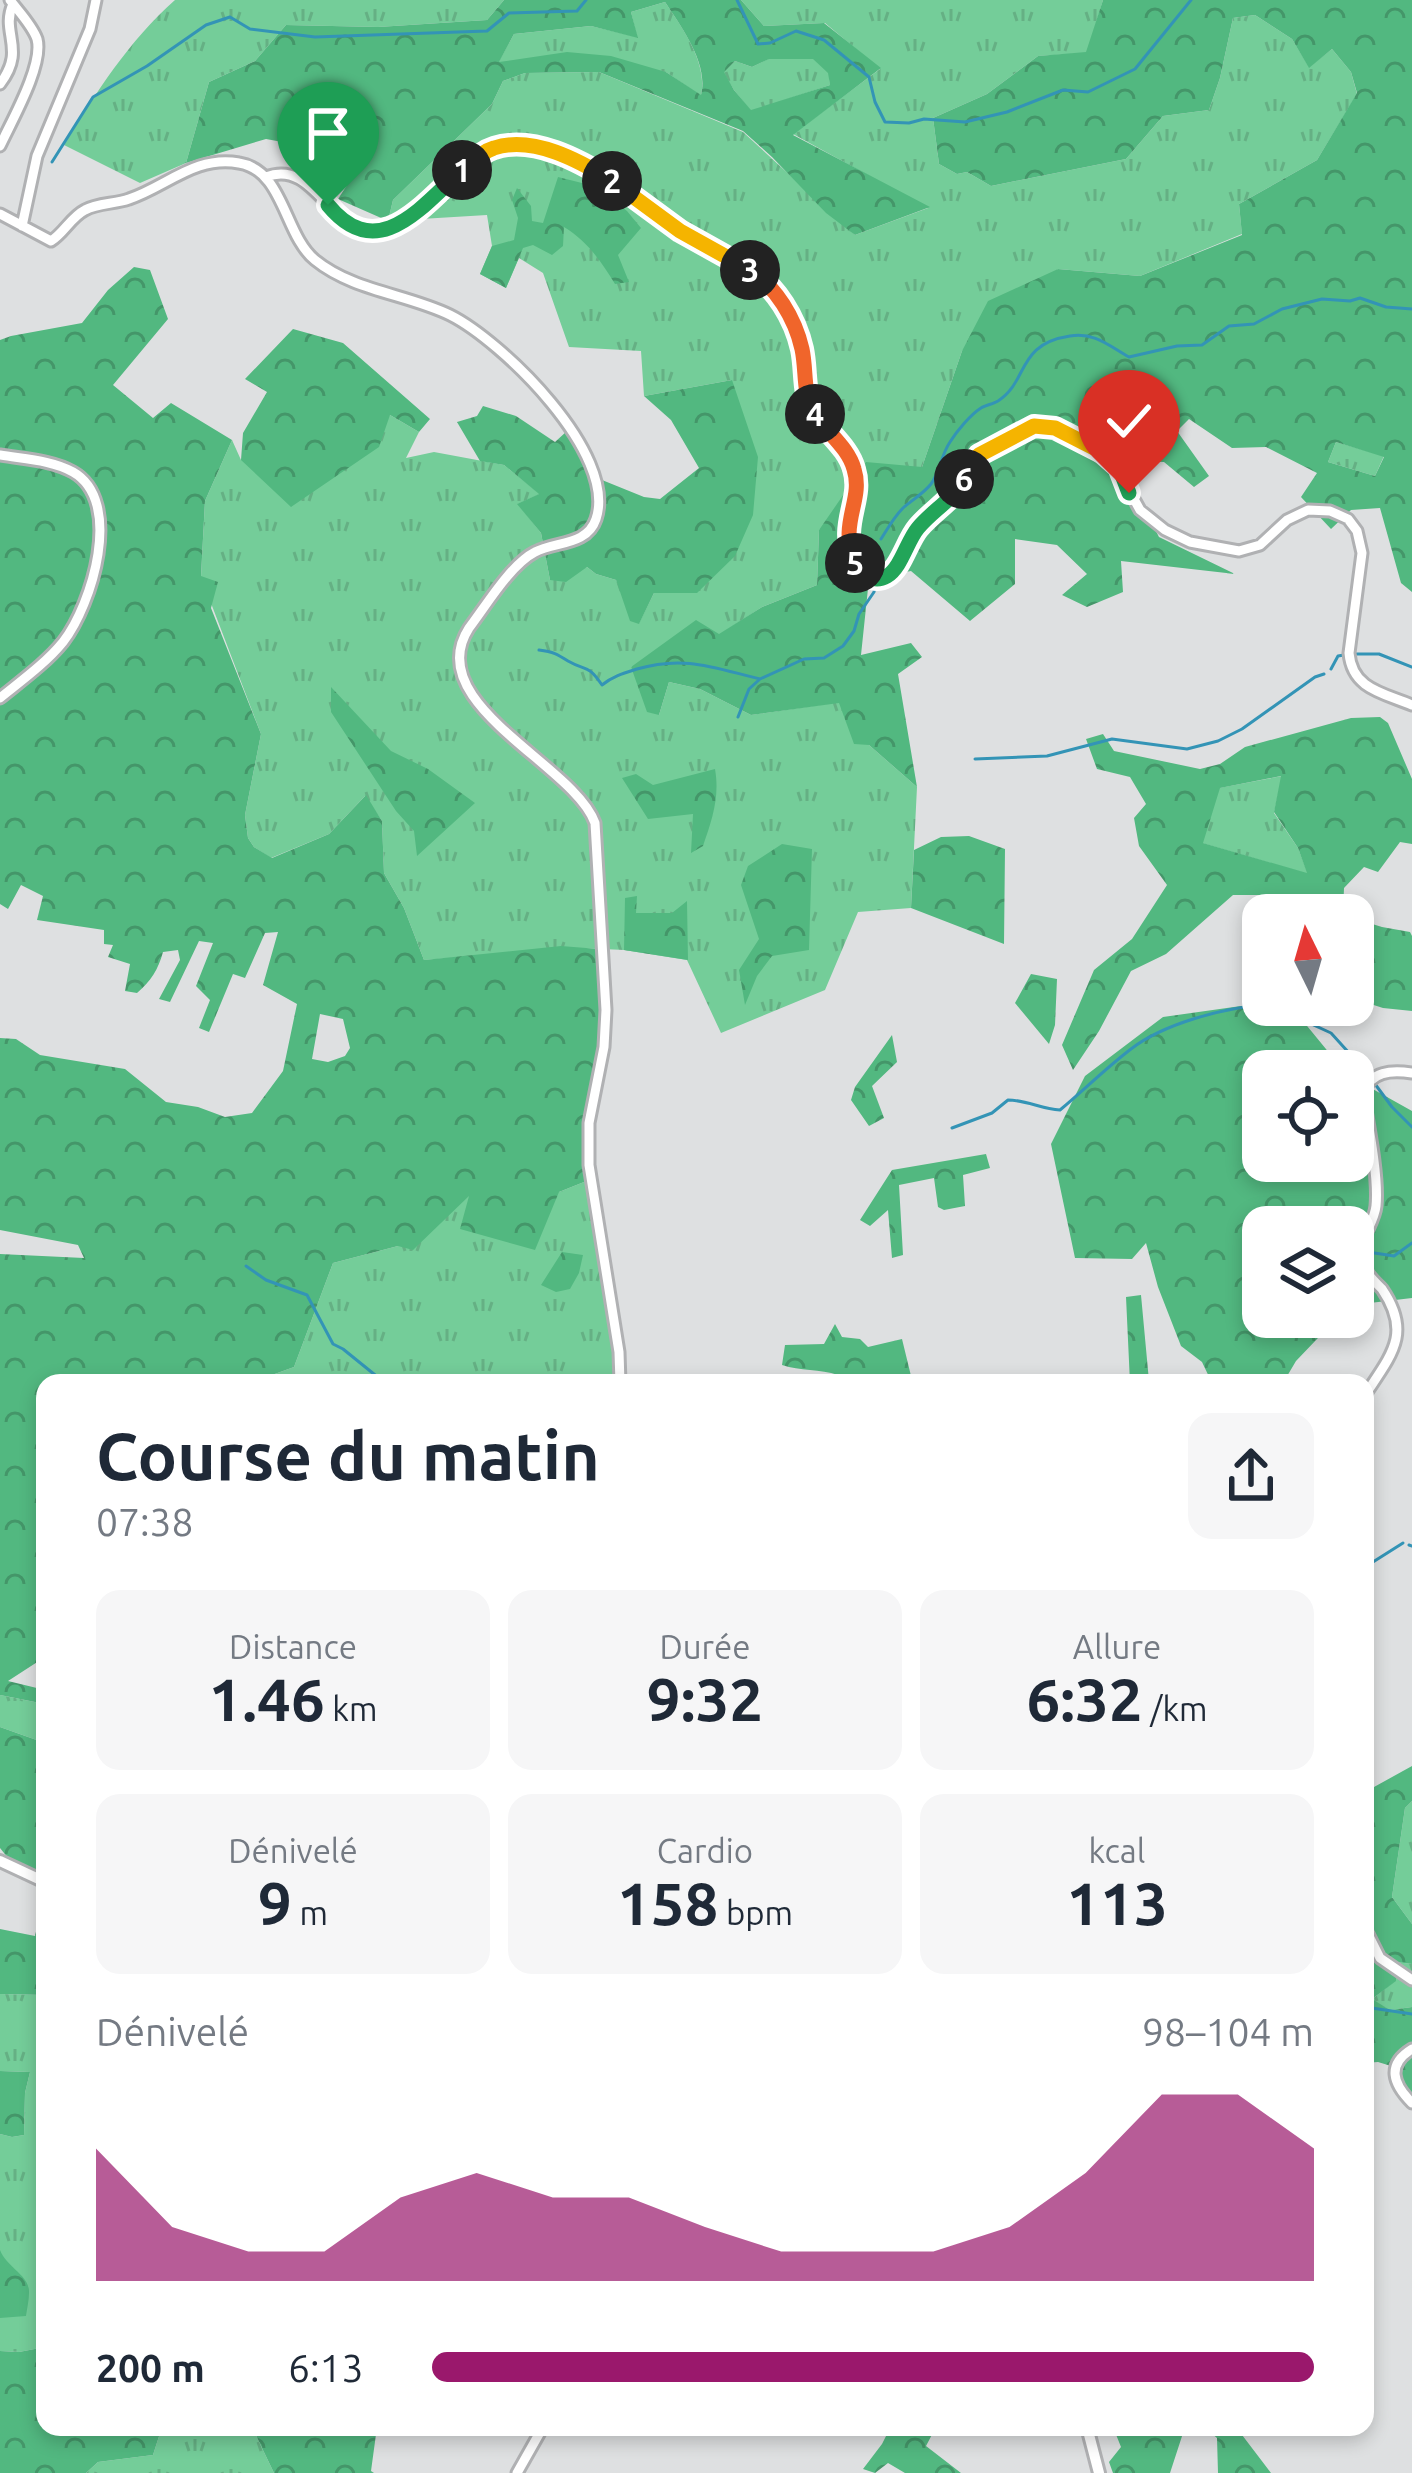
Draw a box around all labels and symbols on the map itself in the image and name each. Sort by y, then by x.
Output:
pin [277,82,379,205]
pin: 1 [432,140,492,200]
pin: 2 [582,151,642,211]
pin: 3 [720,240,780,300]
pin [1078,370,1180,493]
pin: 4 [785,384,845,444]
pin: 6 [934,449,994,509]
pin: 5 [825,533,885,593]
north arrow [1242,894,1374,1026]

